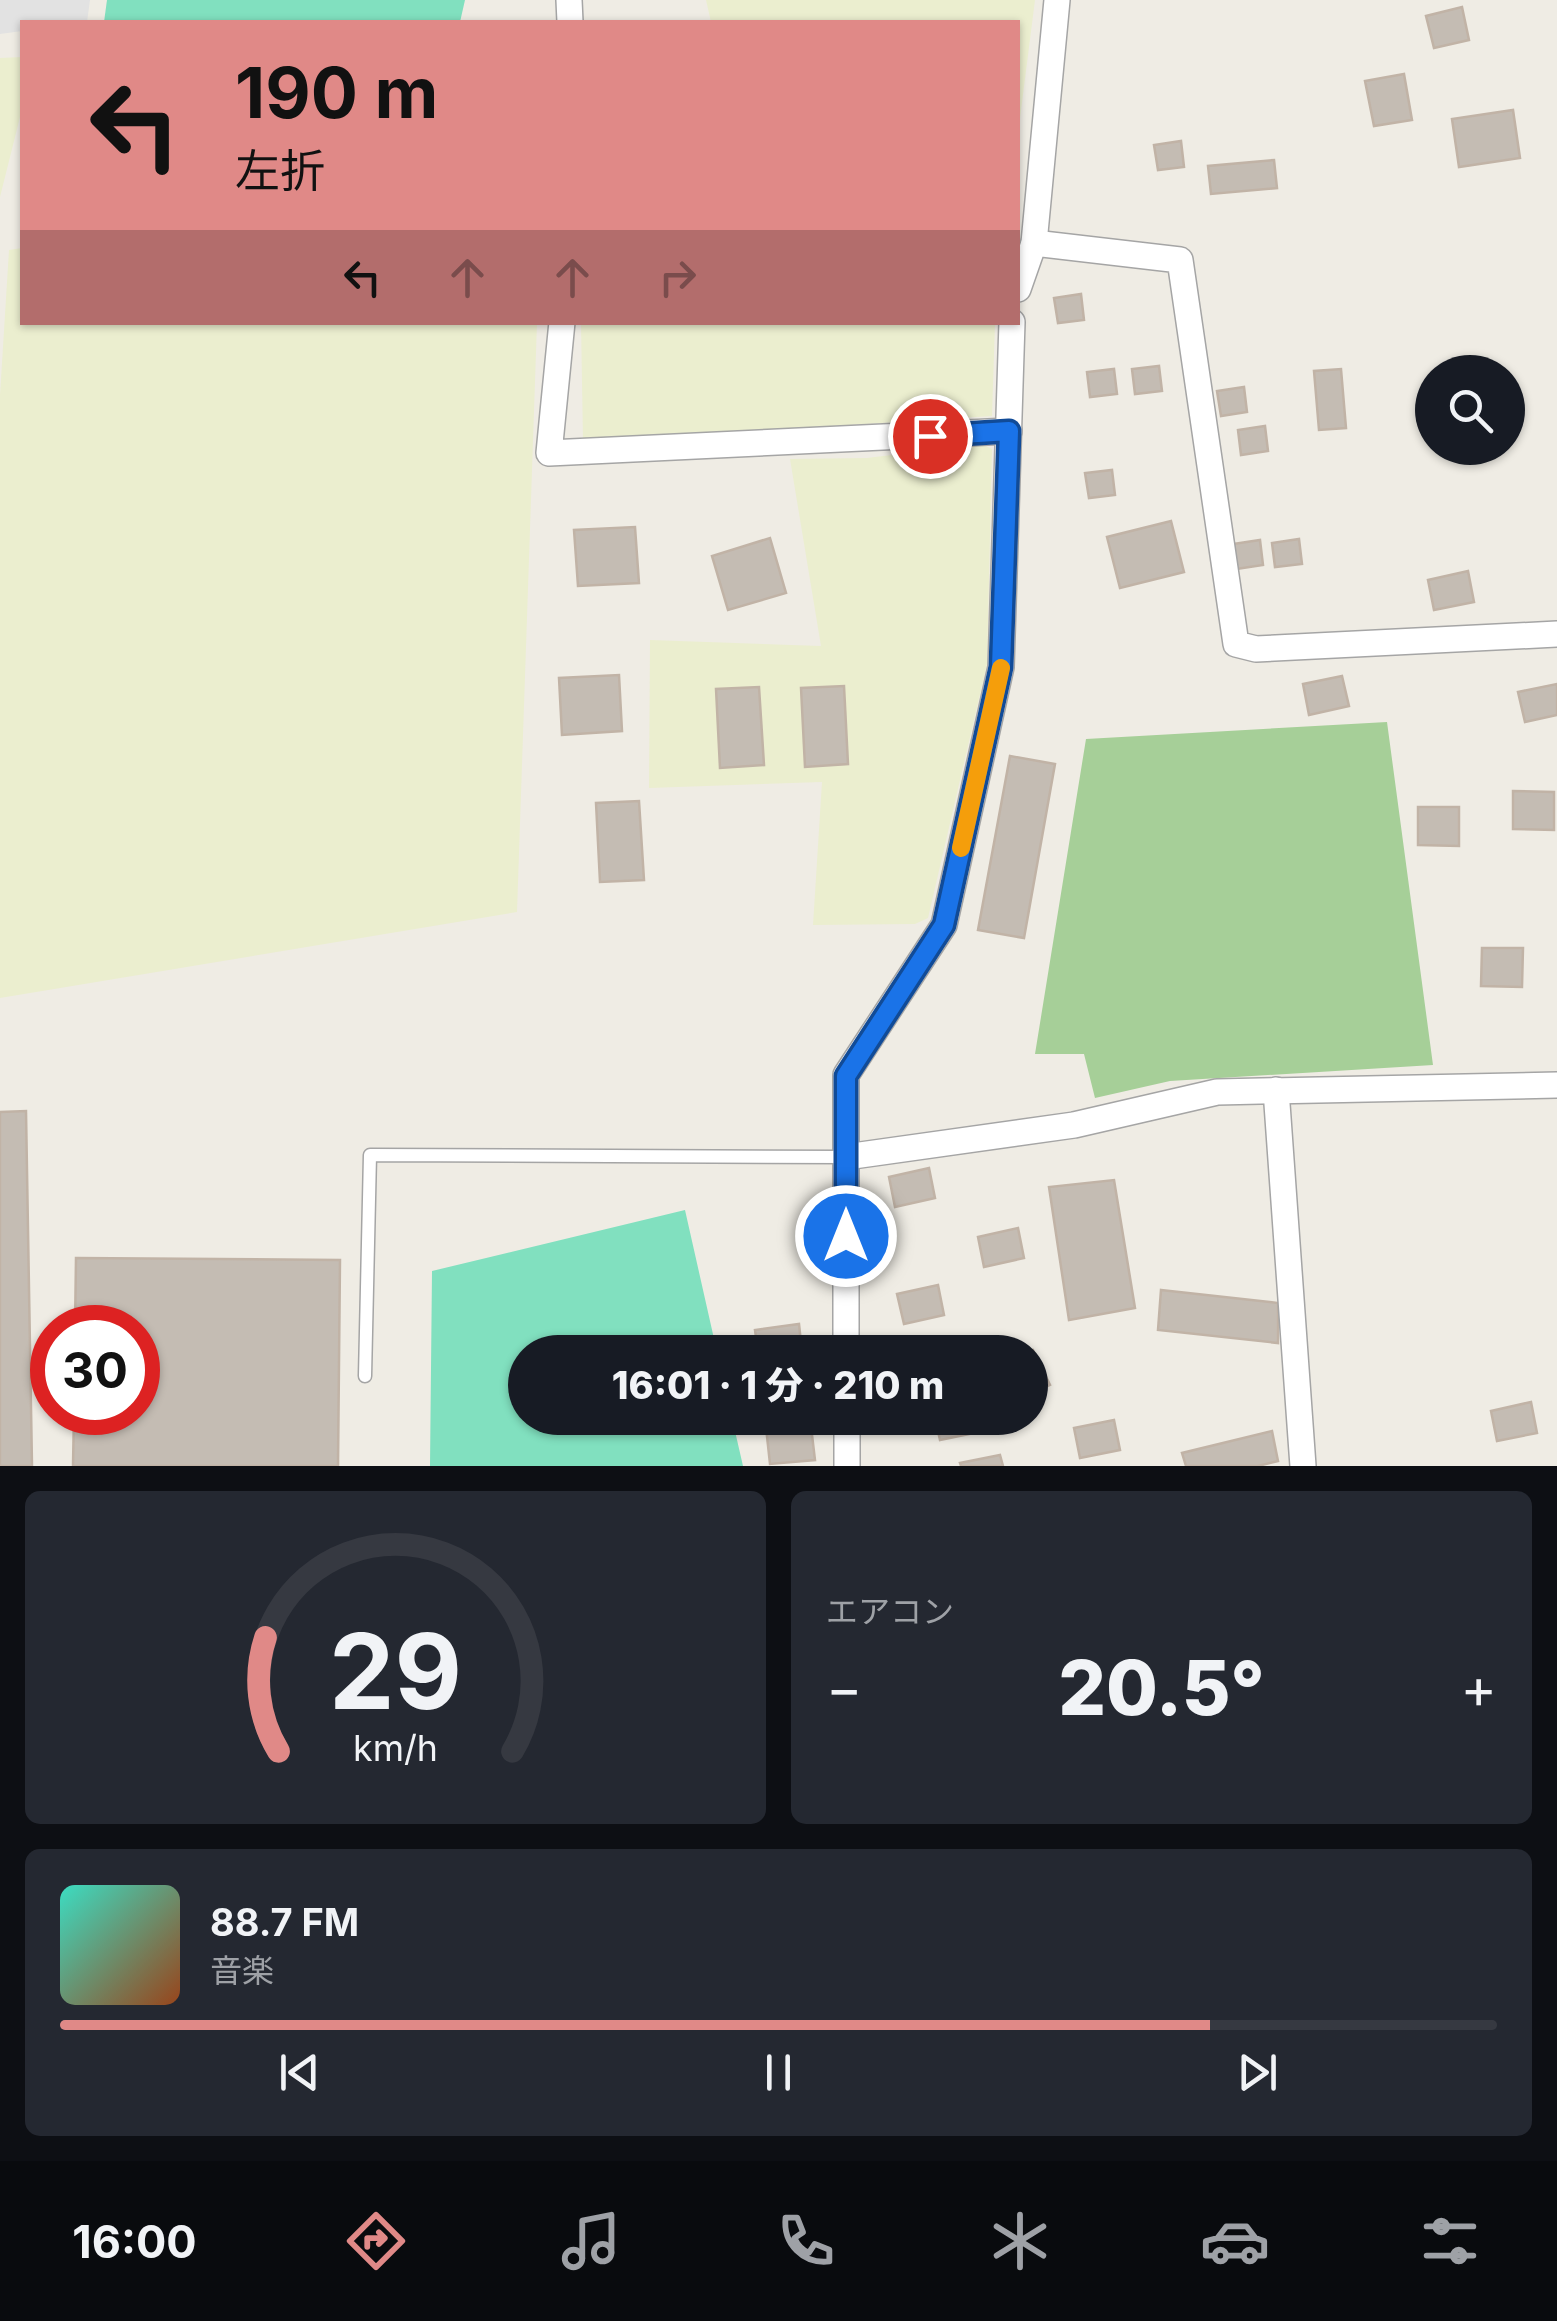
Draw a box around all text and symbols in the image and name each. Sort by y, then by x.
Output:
text: 190 m [235,50,438,135]
icon: left [70,60,200,190]
text: 左折 [235,143,325,198]
icon: left [335,250,390,305]
icon: ahead [440,250,495,305]
icon: ahead [545,250,600,305]
icon: right [650,250,705,305]
map controls [1415,355,1525,465]
button: search [1415,355,1525,465]
pin [888,394,973,479]
icon: arrive [903,409,958,464]
position arrow [794,1184,898,1288]
speed limit sign: 30 [30,1305,160,1435]
text: 16:01 · 1 分 · 210 m [612,1362,944,1408]
text: エアコン [826,1592,954,1631]
text: 29 [329,1608,462,1734]
text: 20.5° [1058,1642,1265,1733]
text: − [826,1655,862,1721]
text: + [1461,1655,1497,1721]
text: km/h [353,1726,438,1770]
text: 88.7 FM [210,1899,359,1945]
text: 音楽 [210,1951,274,1990]
icon: previous [272,2045,327,2100]
icon: pause [751,2045,806,2100]
icon: next [1230,2045,1285,2100]
icon: directions [341,2206,411,2276]
icon: music [556,2206,626,2276]
icon: phone [771,2206,841,2276]
icon: climate [985,2206,1055,2276]
icon: car [1200,2206,1270,2276]
icon: filters [1415,2206,1485,2276]
text: 16:00 [72,2214,197,2269]

